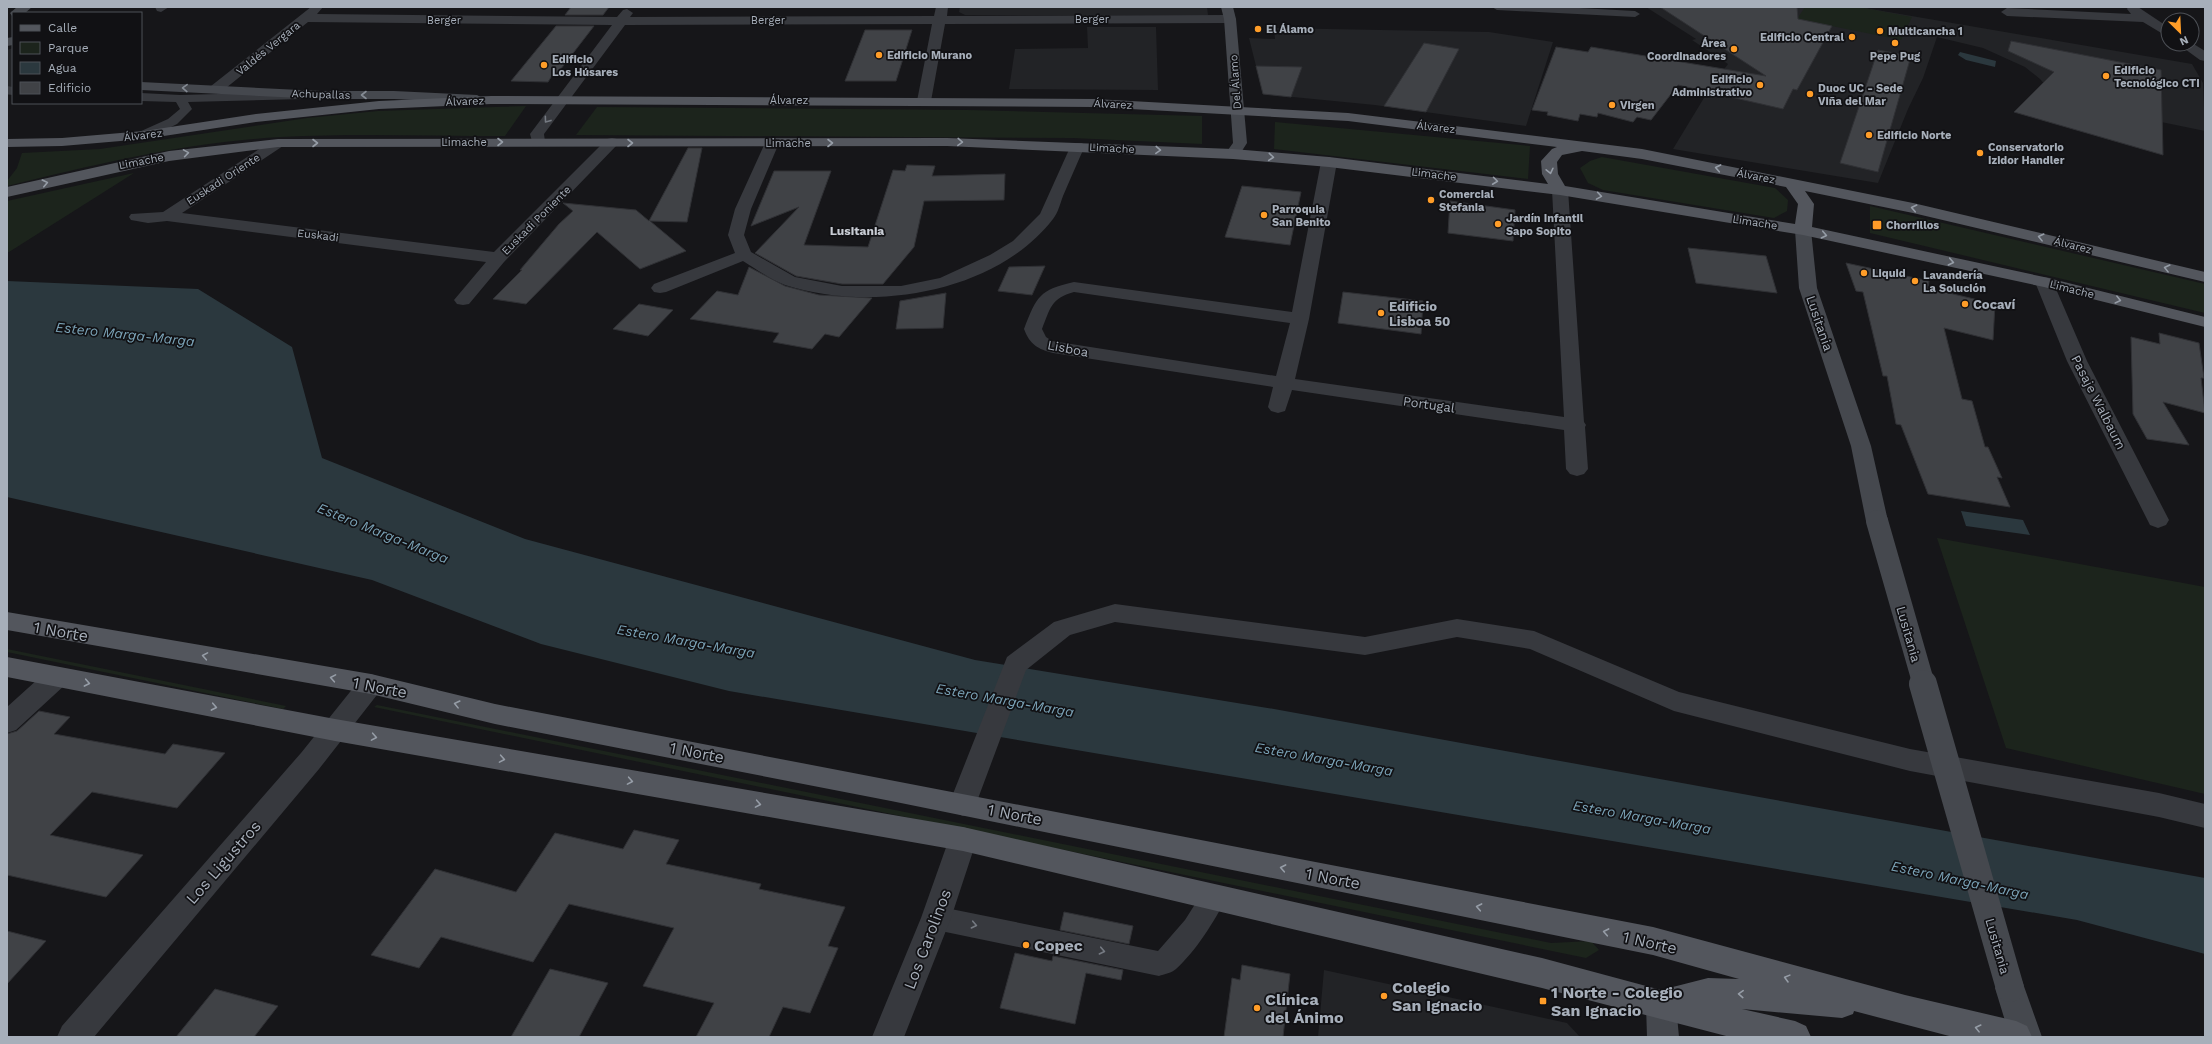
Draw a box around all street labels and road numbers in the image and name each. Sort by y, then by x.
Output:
street label: Berger [1075,13,1110,26]
street label: Berger [427,14,462,27]
street label: Berger [751,14,786,27]
street label: Valdés Vergara [234,19,303,78]
street label: Del Álamo [1226,54,1244,110]
street label: Achupallas [291,87,351,102]
street label: Álvarez [445,93,485,109]
street label: Álvarez [770,93,808,107]
street label: Álvarez [1093,96,1133,112]
street label: Álvarez [1416,118,1456,136]
street label: Álvarez [123,126,163,144]
street label: Limache [441,136,487,149]
street label: Limache [765,137,811,150]
street label: Limache [1089,141,1135,156]
street label: Limache [118,151,165,172]
street label: Euskadi Oriente [184,151,262,208]
street label: Limache [1411,165,1457,184]
street label: Álvarez [1736,165,1776,187]
street label: Euskadi Poniente [499,183,574,258]
street label: Limache [1731,213,1778,232]
street label: Euskadi [296,227,339,244]
street label: Álvarez [2053,234,2094,257]
street label: Limache [2048,278,2096,301]
street label: Lusitania [1803,293,1836,353]
street label: Lisboa [1046,337,1090,360]
street label: Pasaje Walbaum [2068,353,2129,452]
street label: Portugal [1402,393,1456,416]
street label: Lusitania [1893,604,1924,665]
street label: 1 Norte [32,617,90,646]
street label: 1 Norte [351,673,409,702]
street label: 1 Norte [668,738,726,767]
street label: 1 Norte [986,800,1044,829]
street label: Los Ligustros [182,817,265,908]
street label: 1 Norte [1304,864,1362,893]
street label: Los Carolinos [900,886,955,992]
street label: Lusitania [1982,916,2013,977]
street label: 1 Norte [1621,927,1679,958]

